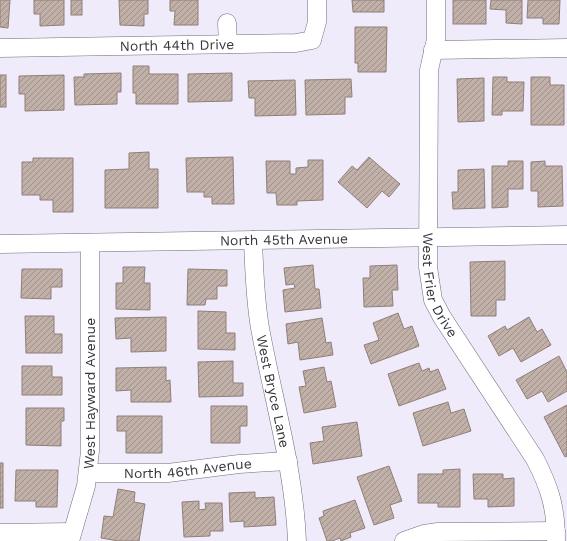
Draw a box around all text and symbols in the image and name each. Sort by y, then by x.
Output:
street label: North 44th Drive [120,36,234,54]
street label: North 45th Avenue [220,230,348,249]
street label: West Frier Drive [420,232,461,340]
street label: West Hayward Avenue [80,318,98,470]
street label: West Bryce Lane [253,334,293,449]
street label: North 46th Avenue [124,455,252,481]

